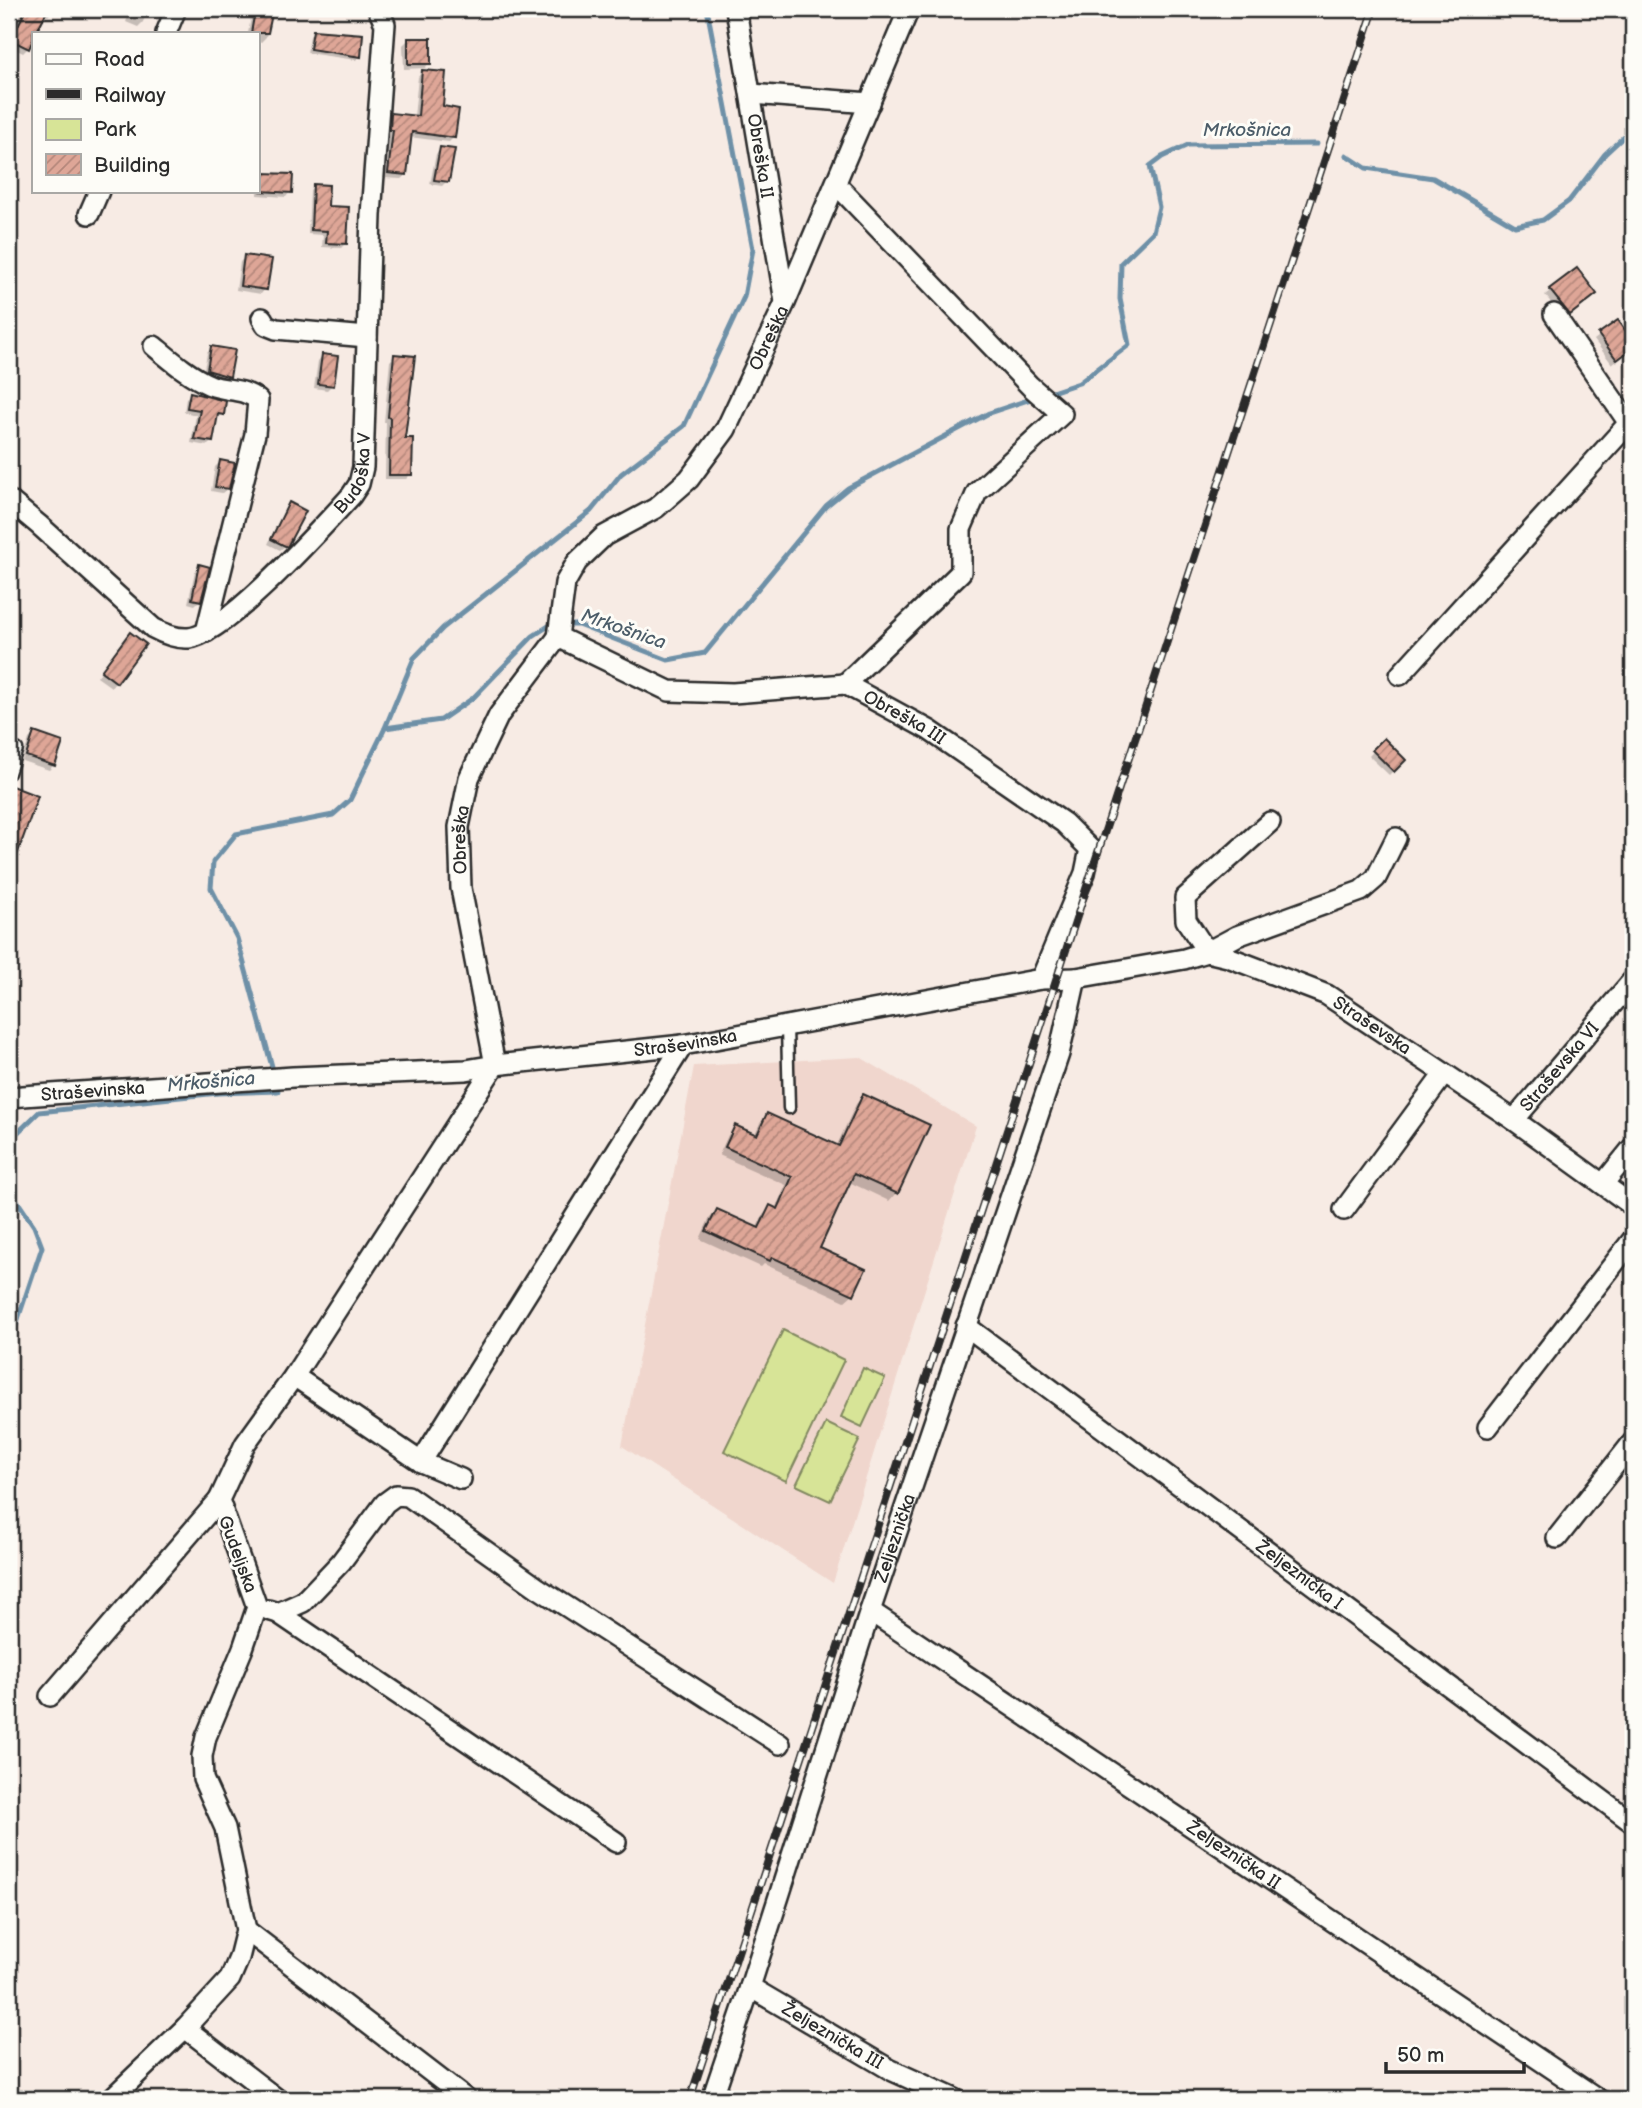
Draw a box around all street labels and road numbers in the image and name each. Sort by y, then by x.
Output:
street label: Obreška II [743,112,777,200]
street label: Obreška [745,302,793,374]
street label: Budoška V [330,432,375,518]
street label: Obreška III [860,686,949,749]
street label: Obreška [449,803,474,874]
street label: Straševska [1329,992,1415,1059]
street label: Straševska VI [1516,1018,1604,1116]
street label: Straševinska [633,1025,739,1061]
street label: Straševinska [40,1077,145,1106]
street label: Željeznička [868,1491,920,1586]
street label: Gudeljska [214,1513,261,1596]
street label: Željeznička I [1251,1534,1347,1614]
street label: Željeznička II [1182,1814,1284,1894]
street label: Željeznička III [777,1996,887,2074]

